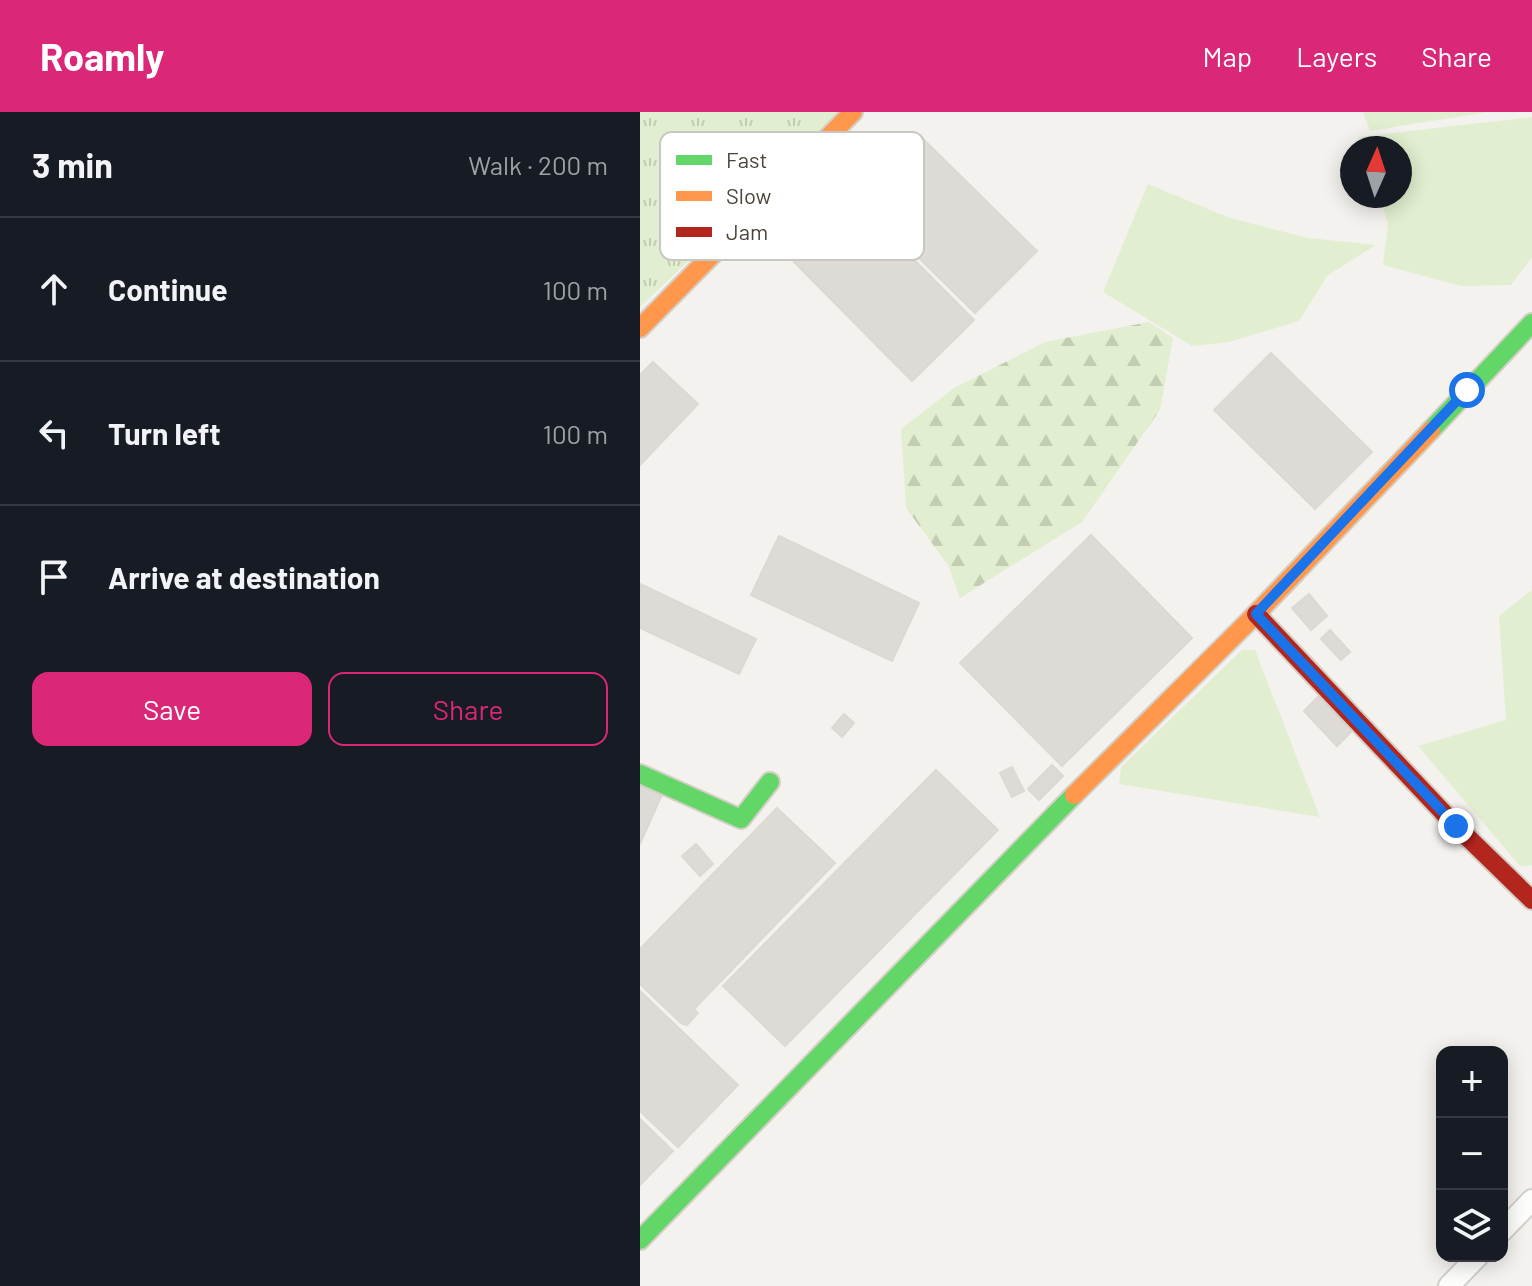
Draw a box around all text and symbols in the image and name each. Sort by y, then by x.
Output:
text: Roamly [40,33,164,79]
text: Map [1202,39,1252,73]
text: Layers [1296,39,1377,73]
text: Share [1421,39,1492,73]
legend [660,132,924,260]
north arrow [1340,136,1412,208]
text: 3 min [32,144,113,185]
text: Fast [726,146,768,172]
text: Walk · 200 m [468,149,608,180]
text: Slow [726,182,771,208]
text: Jam [726,218,768,244]
icon: ahead [32,267,76,311]
text: Continue [108,271,228,307]
text: 100 m [543,274,608,305]
route start [1449,372,1485,408]
icon: left [32,411,76,455]
text: Turn left [108,415,221,451]
text: 100 m [543,418,608,449]
icon: arrive [32,555,76,599]
text: Arrive at destination [108,559,380,595]
button: Save [32,672,312,746]
button: Share [328,672,608,746]
route end [1438,808,1474,844]
map controls [1436,1046,1508,1262]
button: + [1436,1046,1508,1118]
button: − [1436,1118,1508,1190]
button: layers [1436,1190,1508,1262]

